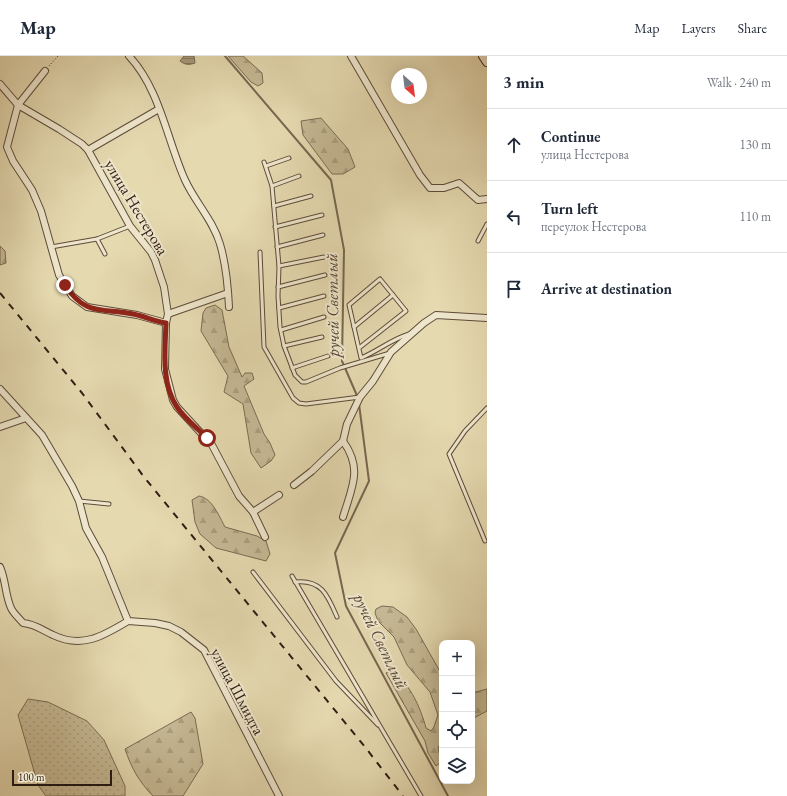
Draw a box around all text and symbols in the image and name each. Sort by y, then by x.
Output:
text: Map [20,15,56,40]
text: Map [634,19,659,37]
text: Layers [681,19,716,37]
text: Share [738,19,767,37]
north arrow [391,68,427,104]
text: 3 min [503,71,544,93]
text: Walk · 240 m [707,74,771,91]
text: Continue [541,127,601,146]
icon: ahead [503,134,525,156]
text: 130 m [740,136,771,153]
text: улица Нестерова [541,146,629,163]
street label: улица Нестерова [100,155,174,260]
text: Turn left [541,199,598,218]
icon: left [503,206,525,228]
text: 110 m [740,208,771,225]
text: переулок Нестерова [541,218,646,235]
water label: ручей Светлый [320,253,344,360]
route end [56,276,74,294]
icon: arrive [503,278,525,300]
text: Arrive at destination [541,279,672,298]
route start [198,429,216,447]
water label: ручей Светлый [347,587,414,693]
map controls [439,640,475,784]
button: + [439,640,475,676]
street label: улица Шмидта [206,644,270,739]
button: − [439,676,475,712]
button: locate [439,712,475,748]
button: layers [439,748,475,784]
scale bar [12,768,112,787]
text: 100 m [18,770,45,784]

